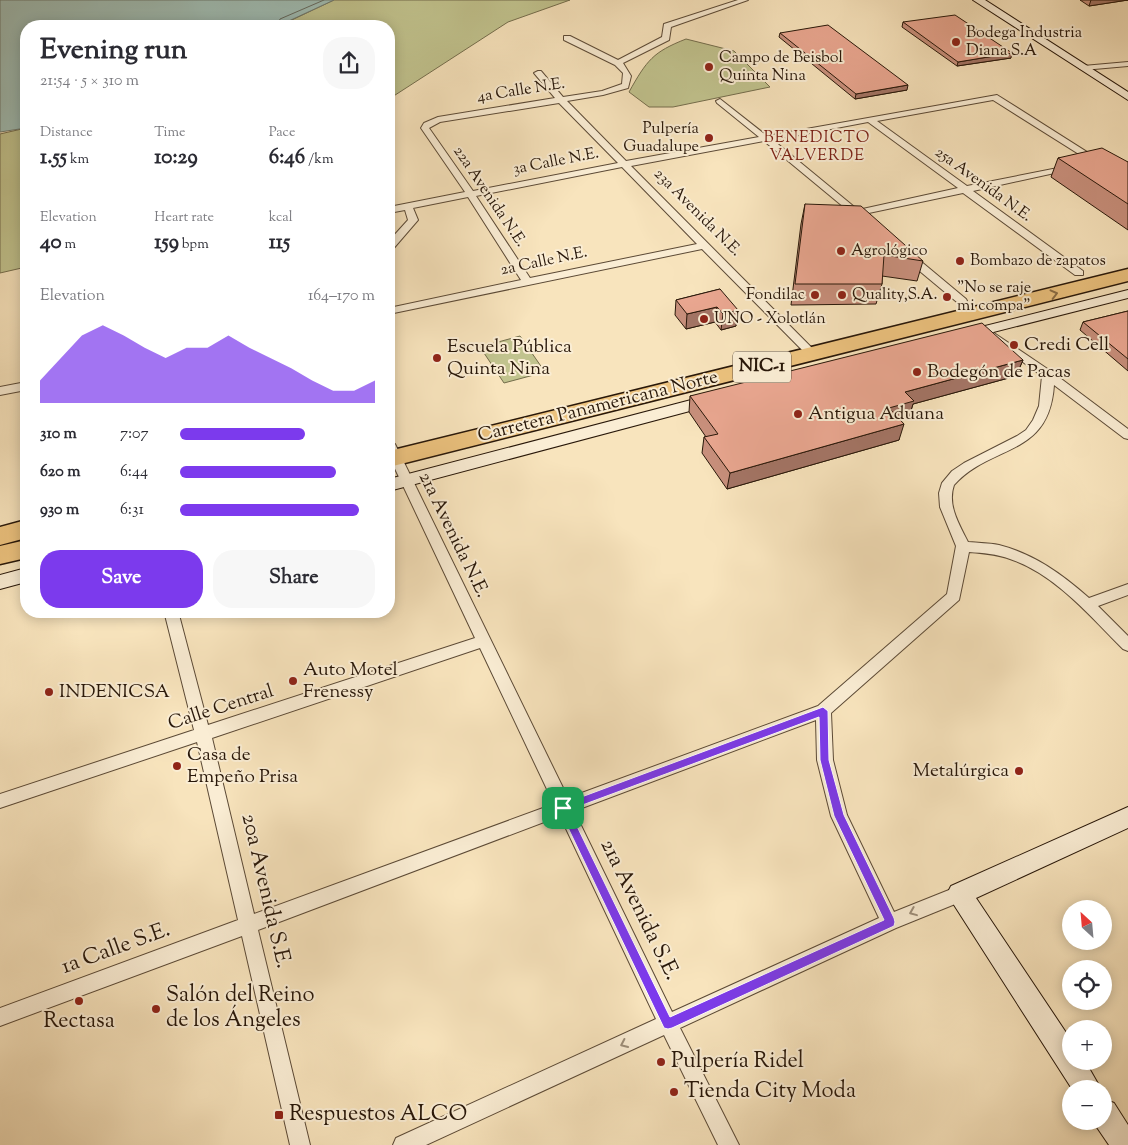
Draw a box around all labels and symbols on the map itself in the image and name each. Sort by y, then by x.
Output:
place label: Bodega Industria Diana S.A [966,22,1083,63]
marker: Bodega Industria Diana S.A [950,36,962,48]
place label: Campo de Beisbol Quinta Nina [719,47,844,88]
marker: Campo de Beisbol Quinta Nina [703,61,715,73]
street label: 4a Calle N.E. [475,73,567,109]
place label: Pulpería Guadalupe [623,118,700,159]
district label: BENEDICTO VALVERDE [764,127,870,168]
marker: Pulpería Guadalupe [703,132,715,144]
street label: 22a Avenida N.E. [447,142,531,252]
street label: 3a Calle N.E. [511,142,601,182]
street label: 25a Avenida N.E. [930,142,1036,228]
street label: 23a Avenida N.E. [648,164,746,262]
place label: Agrológico [851,240,928,263]
street label: 2a Calle N.E. [498,242,590,282]
marker: Agrológico [835,245,847,257]
place label: Bombazo de zapatos [970,250,1106,273]
marker: Bombazo de zapatos [954,255,966,267]
place label: "No se raje mi compa" [957,277,1031,318]
place label: Fondilac [746,284,805,307]
place label: Quality,S.A. [852,284,938,307]
marker: Fondilac [809,289,821,301]
marker: Quality,S.A. [836,289,848,301]
one-way arrow [1049,289,1058,300]
marker: "No se raje mi compa" [941,291,953,303]
place label: UNO - Xolotlán [714,308,826,331]
marker: UNO - Xolotlán [698,313,710,325]
place label: Credi Cell [1024,332,1109,359]
place label: Escuela Pública Quinta Nina [447,334,572,383]
marker: Credi Cell [1008,339,1020,351]
marker: Escuela Pública Quinta Nina [431,352,443,364]
road number: NIC-1 [733,352,791,382]
place label: Bodegón de Pacas [927,359,1071,386]
street label: Carretera Panamericana Norte [475,364,721,450]
marker: Bodegón de Pacas [911,366,923,378]
place label: Antigua Aduana [808,401,944,428]
marker: Antigua Aduana [792,408,804,420]
street label: 21a Avenida N.E. [411,468,495,602]
place label: Auto Motel Frenessy [303,657,398,706]
marker: Auto Motel Frenessy [287,675,299,687]
street label: Calle Central [165,678,277,738]
place label: INDENICSA [59,679,170,706]
marker: INDENICSA [43,686,55,698]
place label: Casa de Empeño Prisa [187,742,298,791]
place label: Metalúrgica [913,758,1009,785]
marker: Casa de Empeño Prisa [171,760,183,772]
marker: Metalúrgica [1013,765,1025,777]
pin [542,787,584,829]
street label: 20a Avenida S.E. [232,810,298,972]
street label: 21a Avenida S.E. [591,834,687,986]
north arrow [1062,900,1112,950]
one-way arrow [910,907,918,917]
street label: 1a Calle S.E. [57,915,175,983]
place label: Salón del Reino de los Ángeles [166,980,315,1037]
marker: Rectasa [73,995,85,1007]
marker: Salón del Reino de los Ángeles [150,1003,162,1015]
place label: Rectasa [43,1006,115,1038]
one-way arrow [620,1038,629,1048]
place label: Pulpería Ridel [671,1046,804,1078]
marker: Pulpería Ridel [655,1056,667,1068]
place label: Tienda City Moda [684,1076,856,1108]
marker: Tienda City Moda [668,1086,680,1098]
place label: Respuestos ALCO [289,1099,467,1131]
marker: Respuestos ALCO [273,1109,285,1121]

